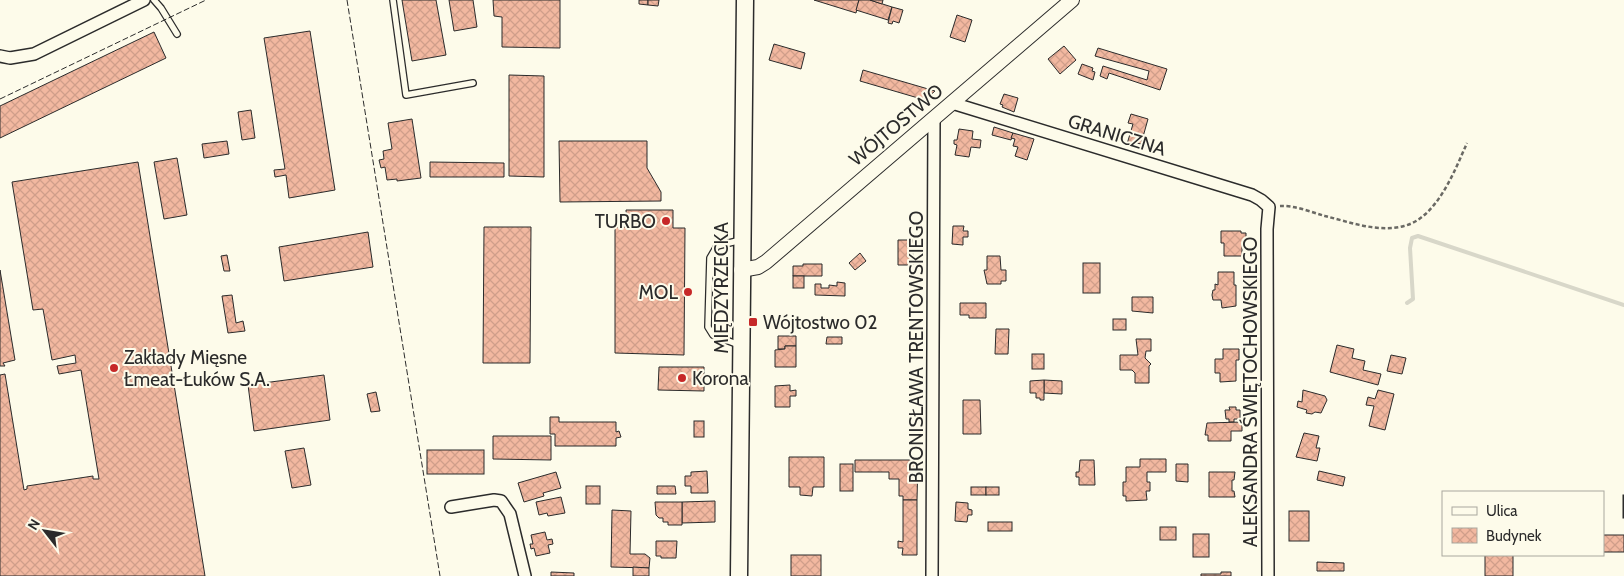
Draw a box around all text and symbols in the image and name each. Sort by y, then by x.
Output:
street label: WÓJTOSTWO [844,78,948,171]
street label: GRANICZNA [1065,109,1169,161]
place label: TURBO [595,210,656,233]
street label: BRONISŁAWA TRENTOWSKIEGO [905,211,928,483]
marker: TURBO [660,215,672,227]
street label: MIĘDZYRZECKA [710,222,733,354]
street label: ALEKSANDRA ŚWIĘTOCHOWSKIEGO [1238,237,1262,547]
place label: MOL [639,281,678,304]
marker: MOL [682,286,694,298]
place label: Wójtostwo 02 [763,311,877,334]
marker: Wójtostwo 02 [747,316,759,328]
place label: Zakłady Mięsne Łmeat-Łuków S.A. [124,346,270,391]
marker: Zakłady Mięsne Łmeat-Łuków S.A. [108,362,120,374]
place label: Korona [692,367,749,390]
marker: Korona [676,372,688,384]
legend [1442,491,1604,556]
text: Ulica [1486,502,1518,520]
north arrow [20,506,70,556]
text: N [24,515,44,533]
text: Budynek [1486,527,1542,545]

